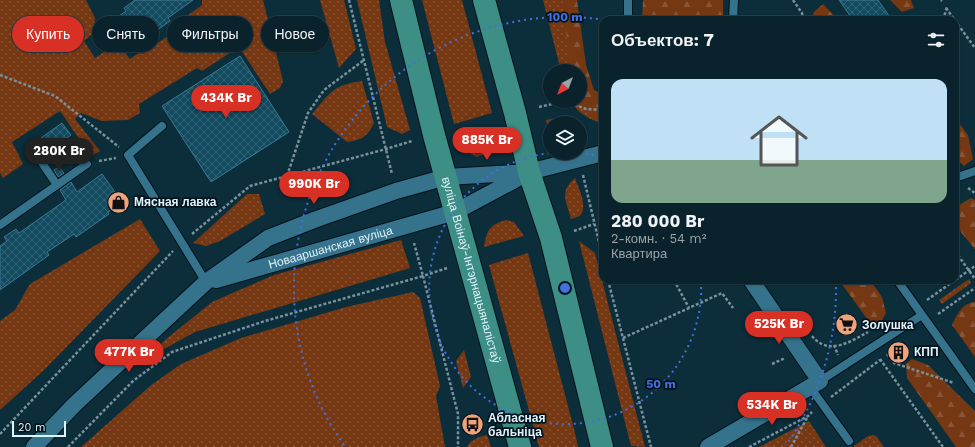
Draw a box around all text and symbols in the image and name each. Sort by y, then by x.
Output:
text: 100 m [547,10,583,24]
chip: Купить [12,16,84,52]
chip: Снять [92,16,159,52]
chip: Фильтры [167,16,253,52]
chip: Новое [261,16,329,52]
icon: filters [925,29,947,51]
text: Объектов: 7 [611,30,714,50]
north arrow [543,64,587,108]
map controls [543,64,587,160]
pin: 434K Br [189,85,263,119]
text: 434K Br [200,90,252,105]
icon: home [743,105,815,177]
button: layers [543,116,587,160]
pin: 885K Br [450,127,524,161]
text: 885K Br [461,132,513,147]
pin: 280K Br [22,138,96,172]
text: 280K Br [33,143,85,158]
pin: 990K Br [277,171,351,205]
street label: вуліца Воінаў-Інтэрнацыяналістаў [439,175,504,365]
text: 990K Br [288,176,340,191]
shop icon: Мясная лавка [105,189,131,215]
place label: Мясная лавка [134,195,217,209]
text: 280 000 Br [611,211,704,231]
street label: Новааршанская вуліца [267,223,395,272]
text: 2-комн. · 54 m² [611,231,706,246]
text: Квартира [611,246,667,261]
centre of rings [558,281,572,295]
pin: 525K Br [742,311,816,345]
supermarket icon: Золушка [833,312,859,338]
text: 525K Br [754,316,804,331]
place label: Золушка [862,318,914,332]
pin: 477K Br [92,339,166,373]
building icon: КПП [885,339,911,365]
text: 477K Br [104,344,154,359]
place label: КПП [914,345,939,359]
text: 50 m [646,377,676,391]
pin: 534K Br [735,392,809,426]
text: 534K Br [747,397,797,412]
place label: Абласная бальніца [488,411,546,439]
bus stop icon: Абласная бальніца [460,412,486,438]
scale bar [12,419,66,438]
text: 20 m [18,421,46,434]

